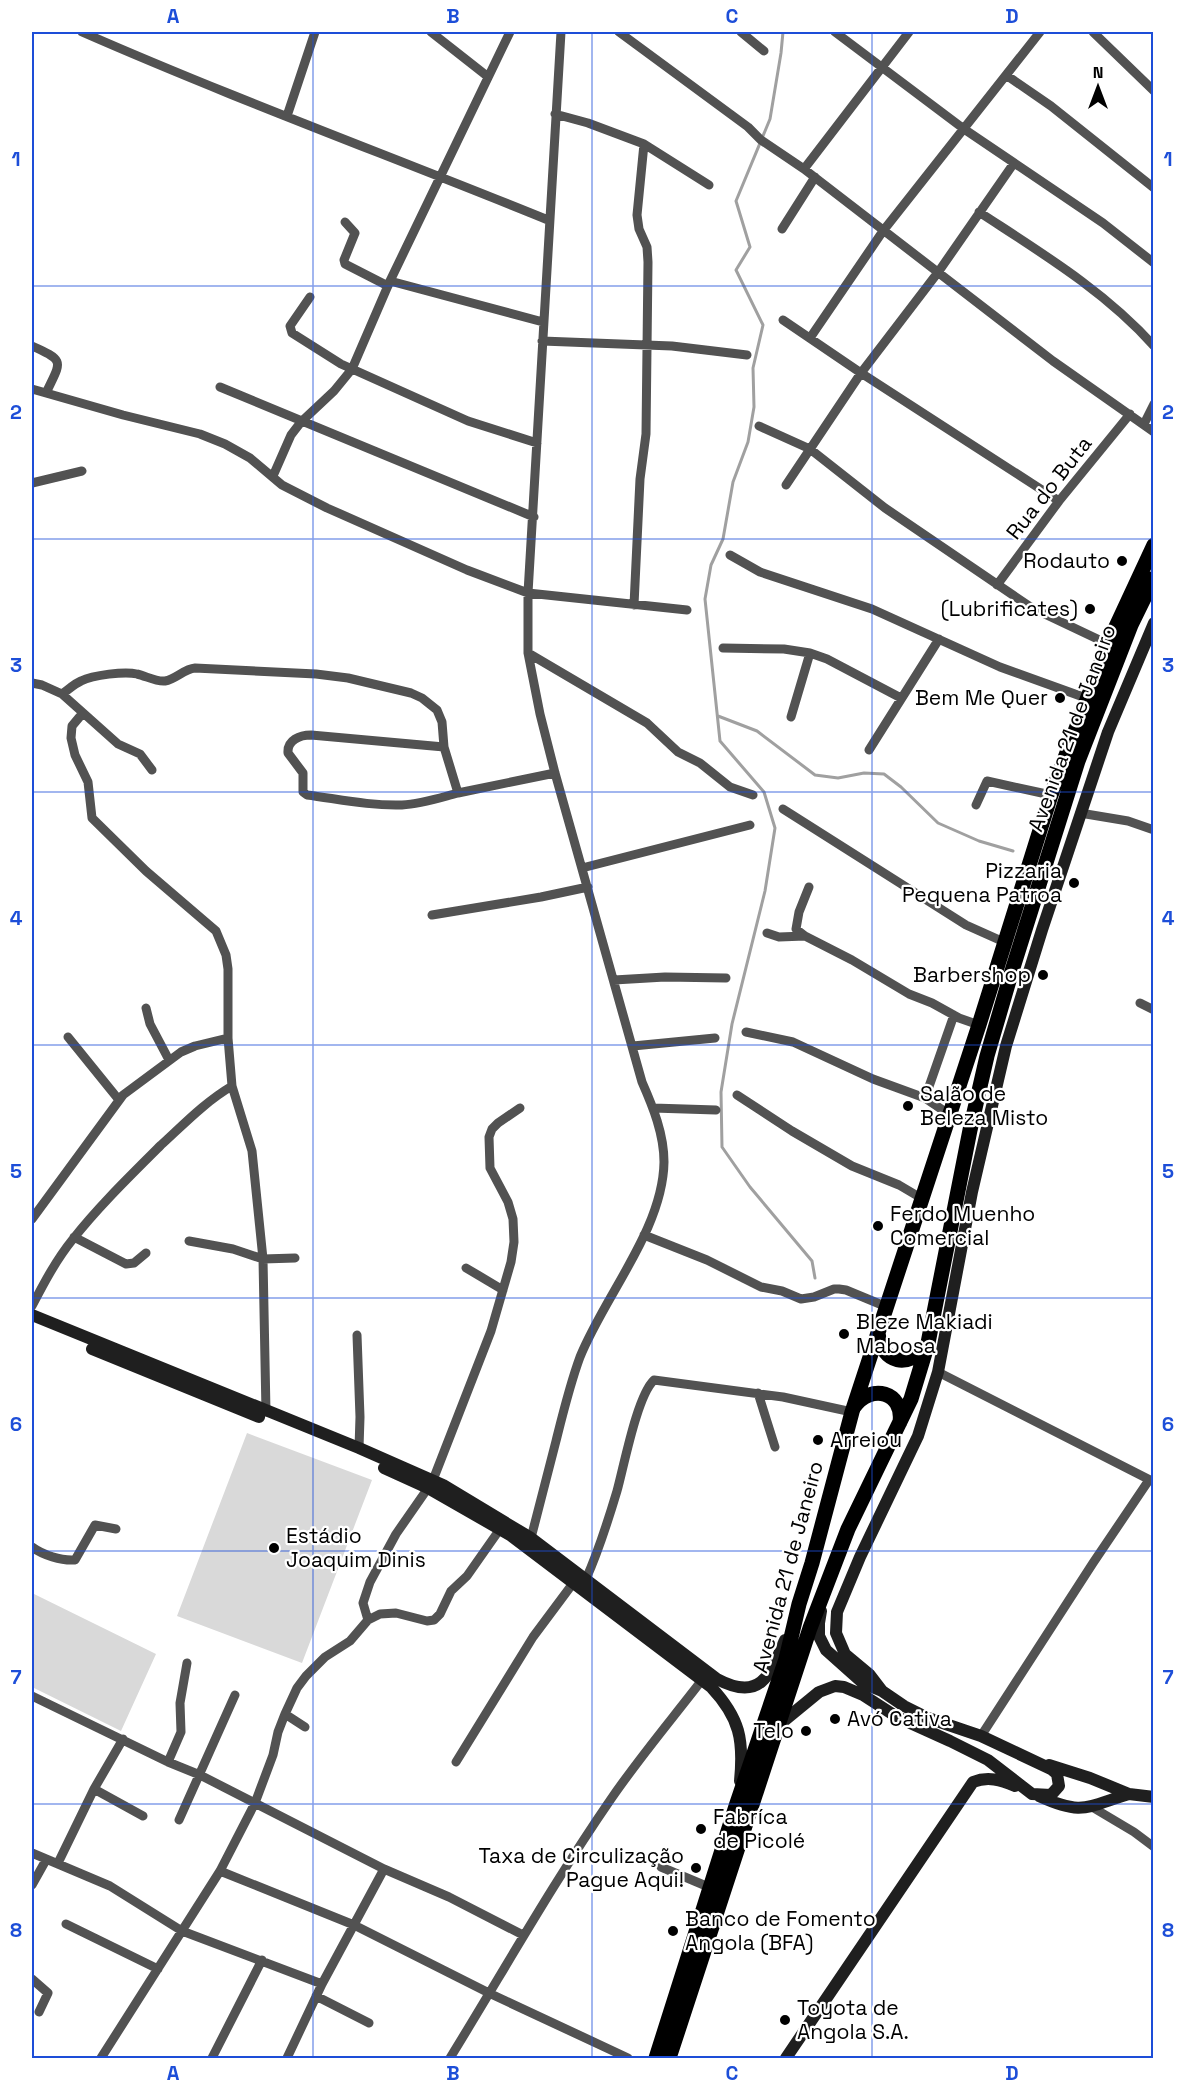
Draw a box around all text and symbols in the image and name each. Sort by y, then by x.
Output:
text: A [167,3,180,29]
text: B [446,3,460,29]
text: C [726,3,739,29]
text: D [1005,3,1019,29]
north arrow [1068,57,1128,117]
text: N [1093,62,1103,83]
text: 1 [11,146,21,172]
text: 1 [1163,146,1173,172]
text: 2 [10,399,22,425]
text: 2 [1162,399,1174,425]
street label: Rua do Buta [1000,431,1097,545]
place label: Rodauto [1023,547,1110,574]
marker: Rodauto [1115,554,1129,568]
place label: (Lubrificates) [941,595,1078,622]
marker: (Lubrificates) [1083,602,1097,616]
street label: Avenida 21 de Janeiro [1021,621,1122,835]
text: 3 [10,652,22,678]
text: 3 [1162,652,1174,678]
place label: Bem Me Quer [915,684,1048,711]
marker: Bem Me Quer [1053,691,1067,705]
place label: Pizzaria Pequena Patroa [902,857,1062,908]
marker: Pizzaria Pequena Patroa [1067,876,1081,890]
text: 4 [10,905,23,931]
text: 4 [1162,905,1175,931]
place label: Barbershop [913,961,1031,988]
marker: Barbershop [1036,968,1050,982]
place label: Salão de Beleza Misto [920,1080,1048,1131]
marker: Salão de Beleza Misto [901,1099,915,1113]
text: 5 [10,1158,22,1184]
text: 5 [1162,1158,1174,1184]
place label: Ferdo Muenho Comercial [890,1200,1035,1251]
marker: Ferdo Muenho Comercial [871,1219,885,1233]
place label: Bleze Makiadi Mabosa [856,1308,993,1359]
marker: Bleze Makiadi Mabosa [837,1327,851,1341]
text: 6 [10,1411,22,1437]
text: 6 [1162,1411,1174,1437]
place label: Arreiou [830,1426,902,1453]
marker: Arreiou [811,1433,825,1447]
street label: Avenida 21 de Janeiro [746,1458,829,1676]
place label: Estádio Joaquim Dinis [286,1522,426,1573]
marker: Estádio Joaquim Dinis [267,1541,281,1555]
text: 7 [10,1664,22,1690]
text: 7 [1162,1664,1174,1690]
place label: Avó Cativa [847,1705,952,1732]
marker: Avó Cativa [828,1712,842,1726]
place label: Telo [753,1717,794,1744]
marker: Telo [799,1724,813,1738]
place label: Fabríca de Picolé [713,1803,805,1854]
marker: Fabríca de Picolé [694,1822,708,1836]
place label: Taxa de Circulização Pague Aqui! [479,1842,684,1893]
marker: Taxa de Circulização Pague Aqui! [689,1861,703,1875]
place label: Banco de Fomento Angola (BFA) [685,1905,876,1956]
text: 8 [10,1917,22,1943]
text: 8 [1162,1917,1174,1943]
marker: Banco de Fomento Angola (BFA) [666,1924,680,1938]
place label: Toyota de Angola S.A. [797,1994,909,2045]
marker: Toyota de Angola S.A. [778,2013,792,2027]
text: A [167,2060,180,2086]
text: B [446,2060,460,2086]
text: C [726,2060,739,2086]
text: D [1005,2060,1019,2086]

